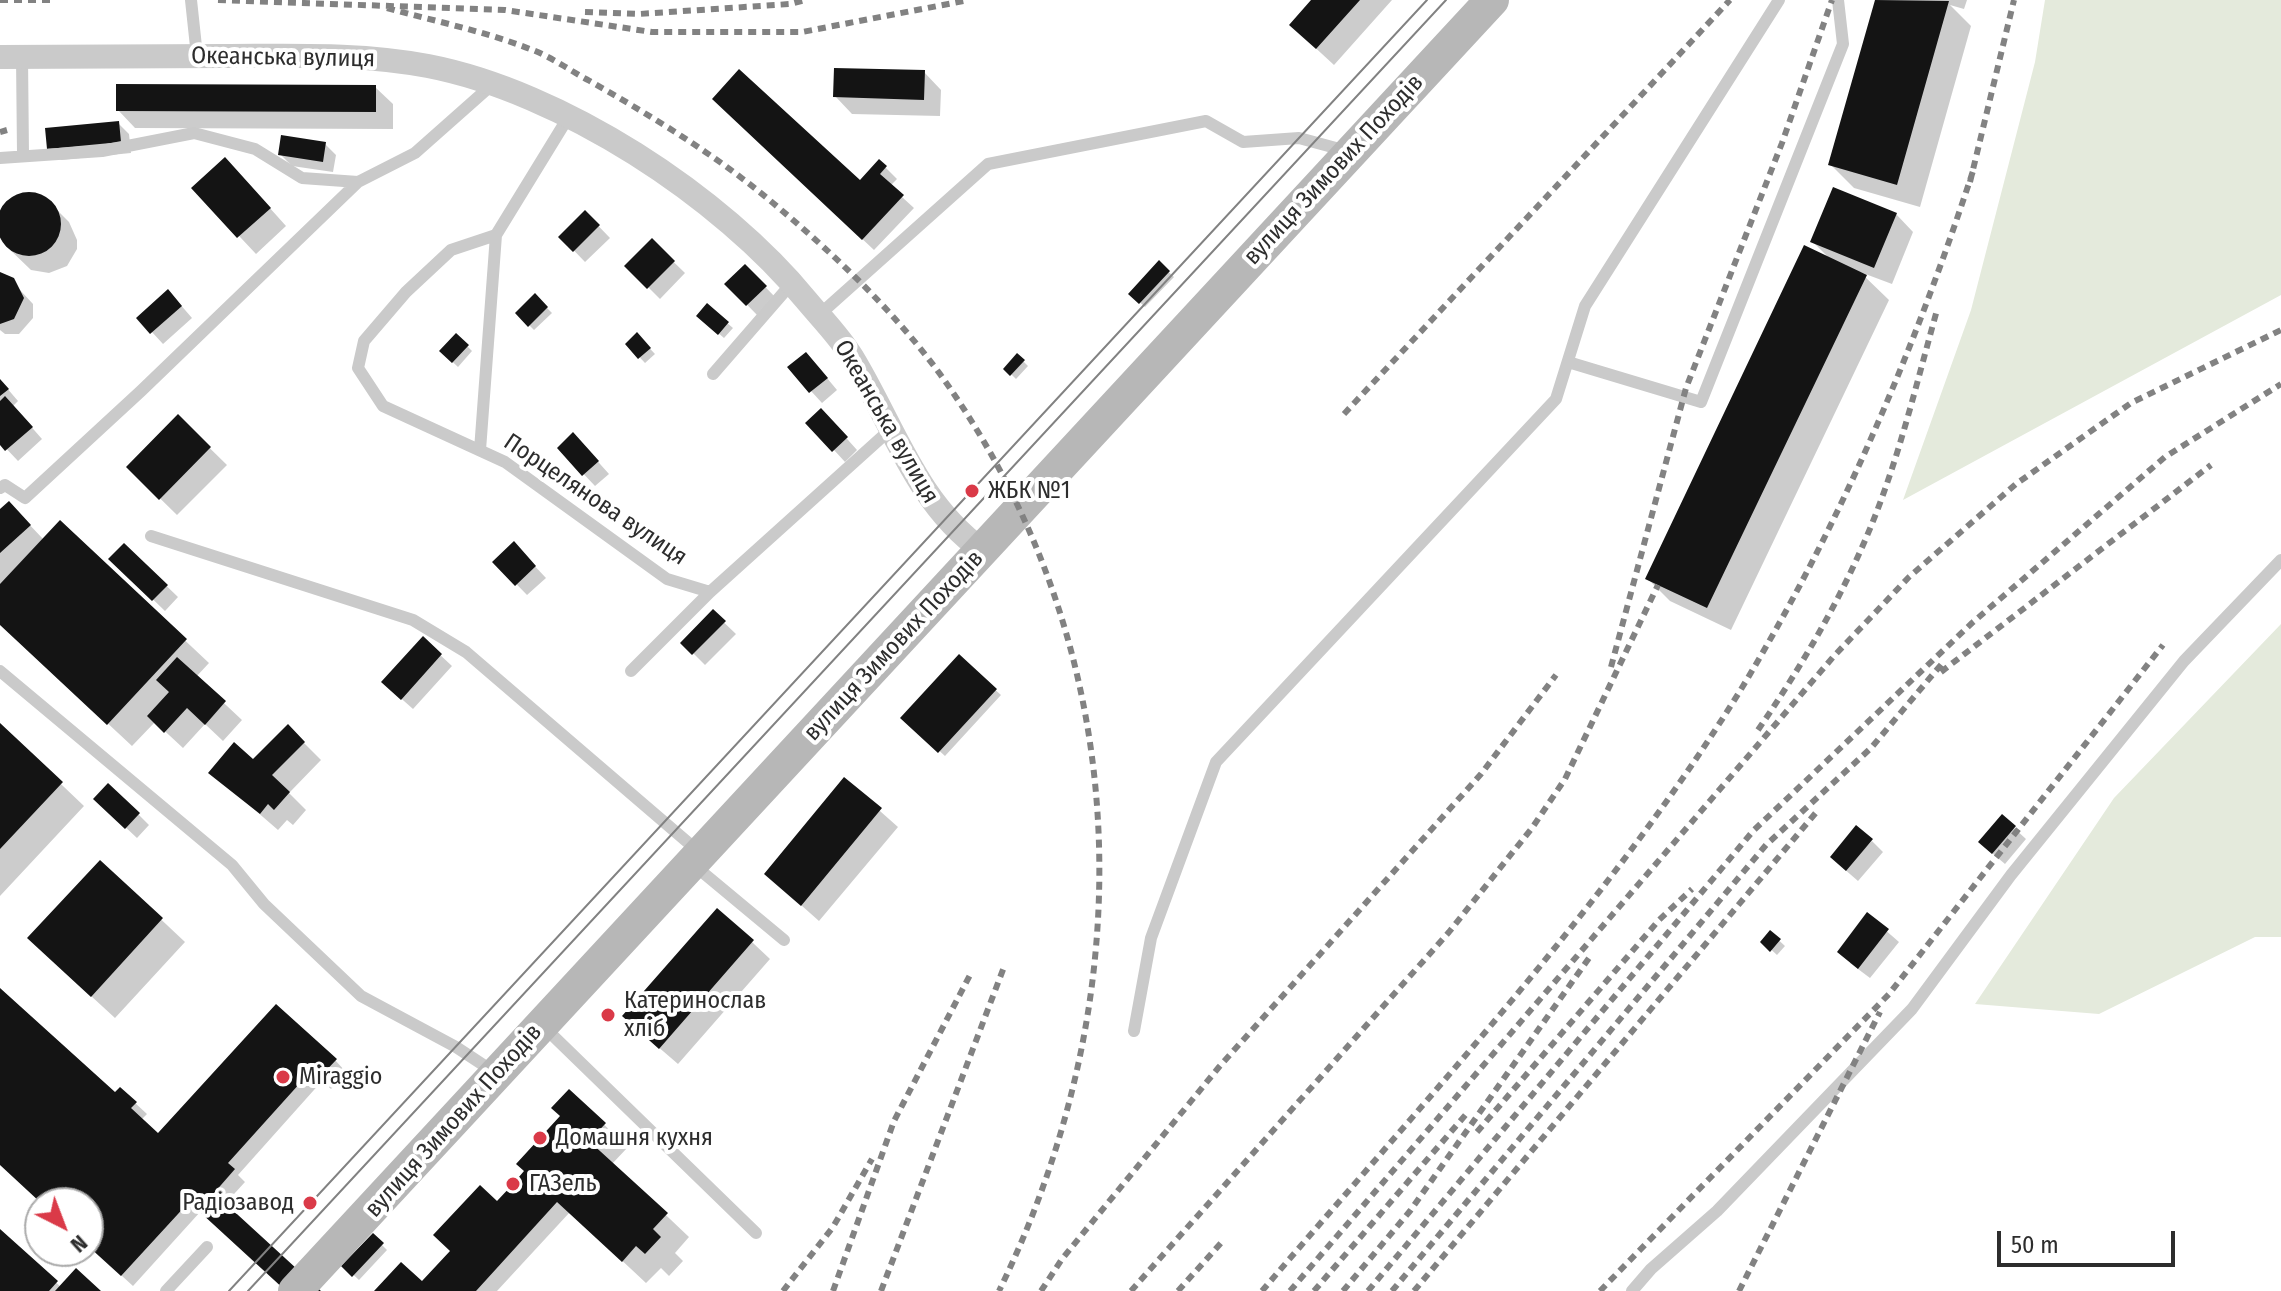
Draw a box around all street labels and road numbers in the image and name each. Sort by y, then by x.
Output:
street label: Океанська вулиця [191,42,375,74]
street label: вулиця Зимових Походів [1238,69,1430,271]
street label: Океанська вулиця [828,335,944,509]
street label: Порцелянова вулиця [498,428,692,572]
street label: вулиця Зимових Походів [798,545,990,747]
street label: вулиця Зимових Походів [360,1018,548,1224]

